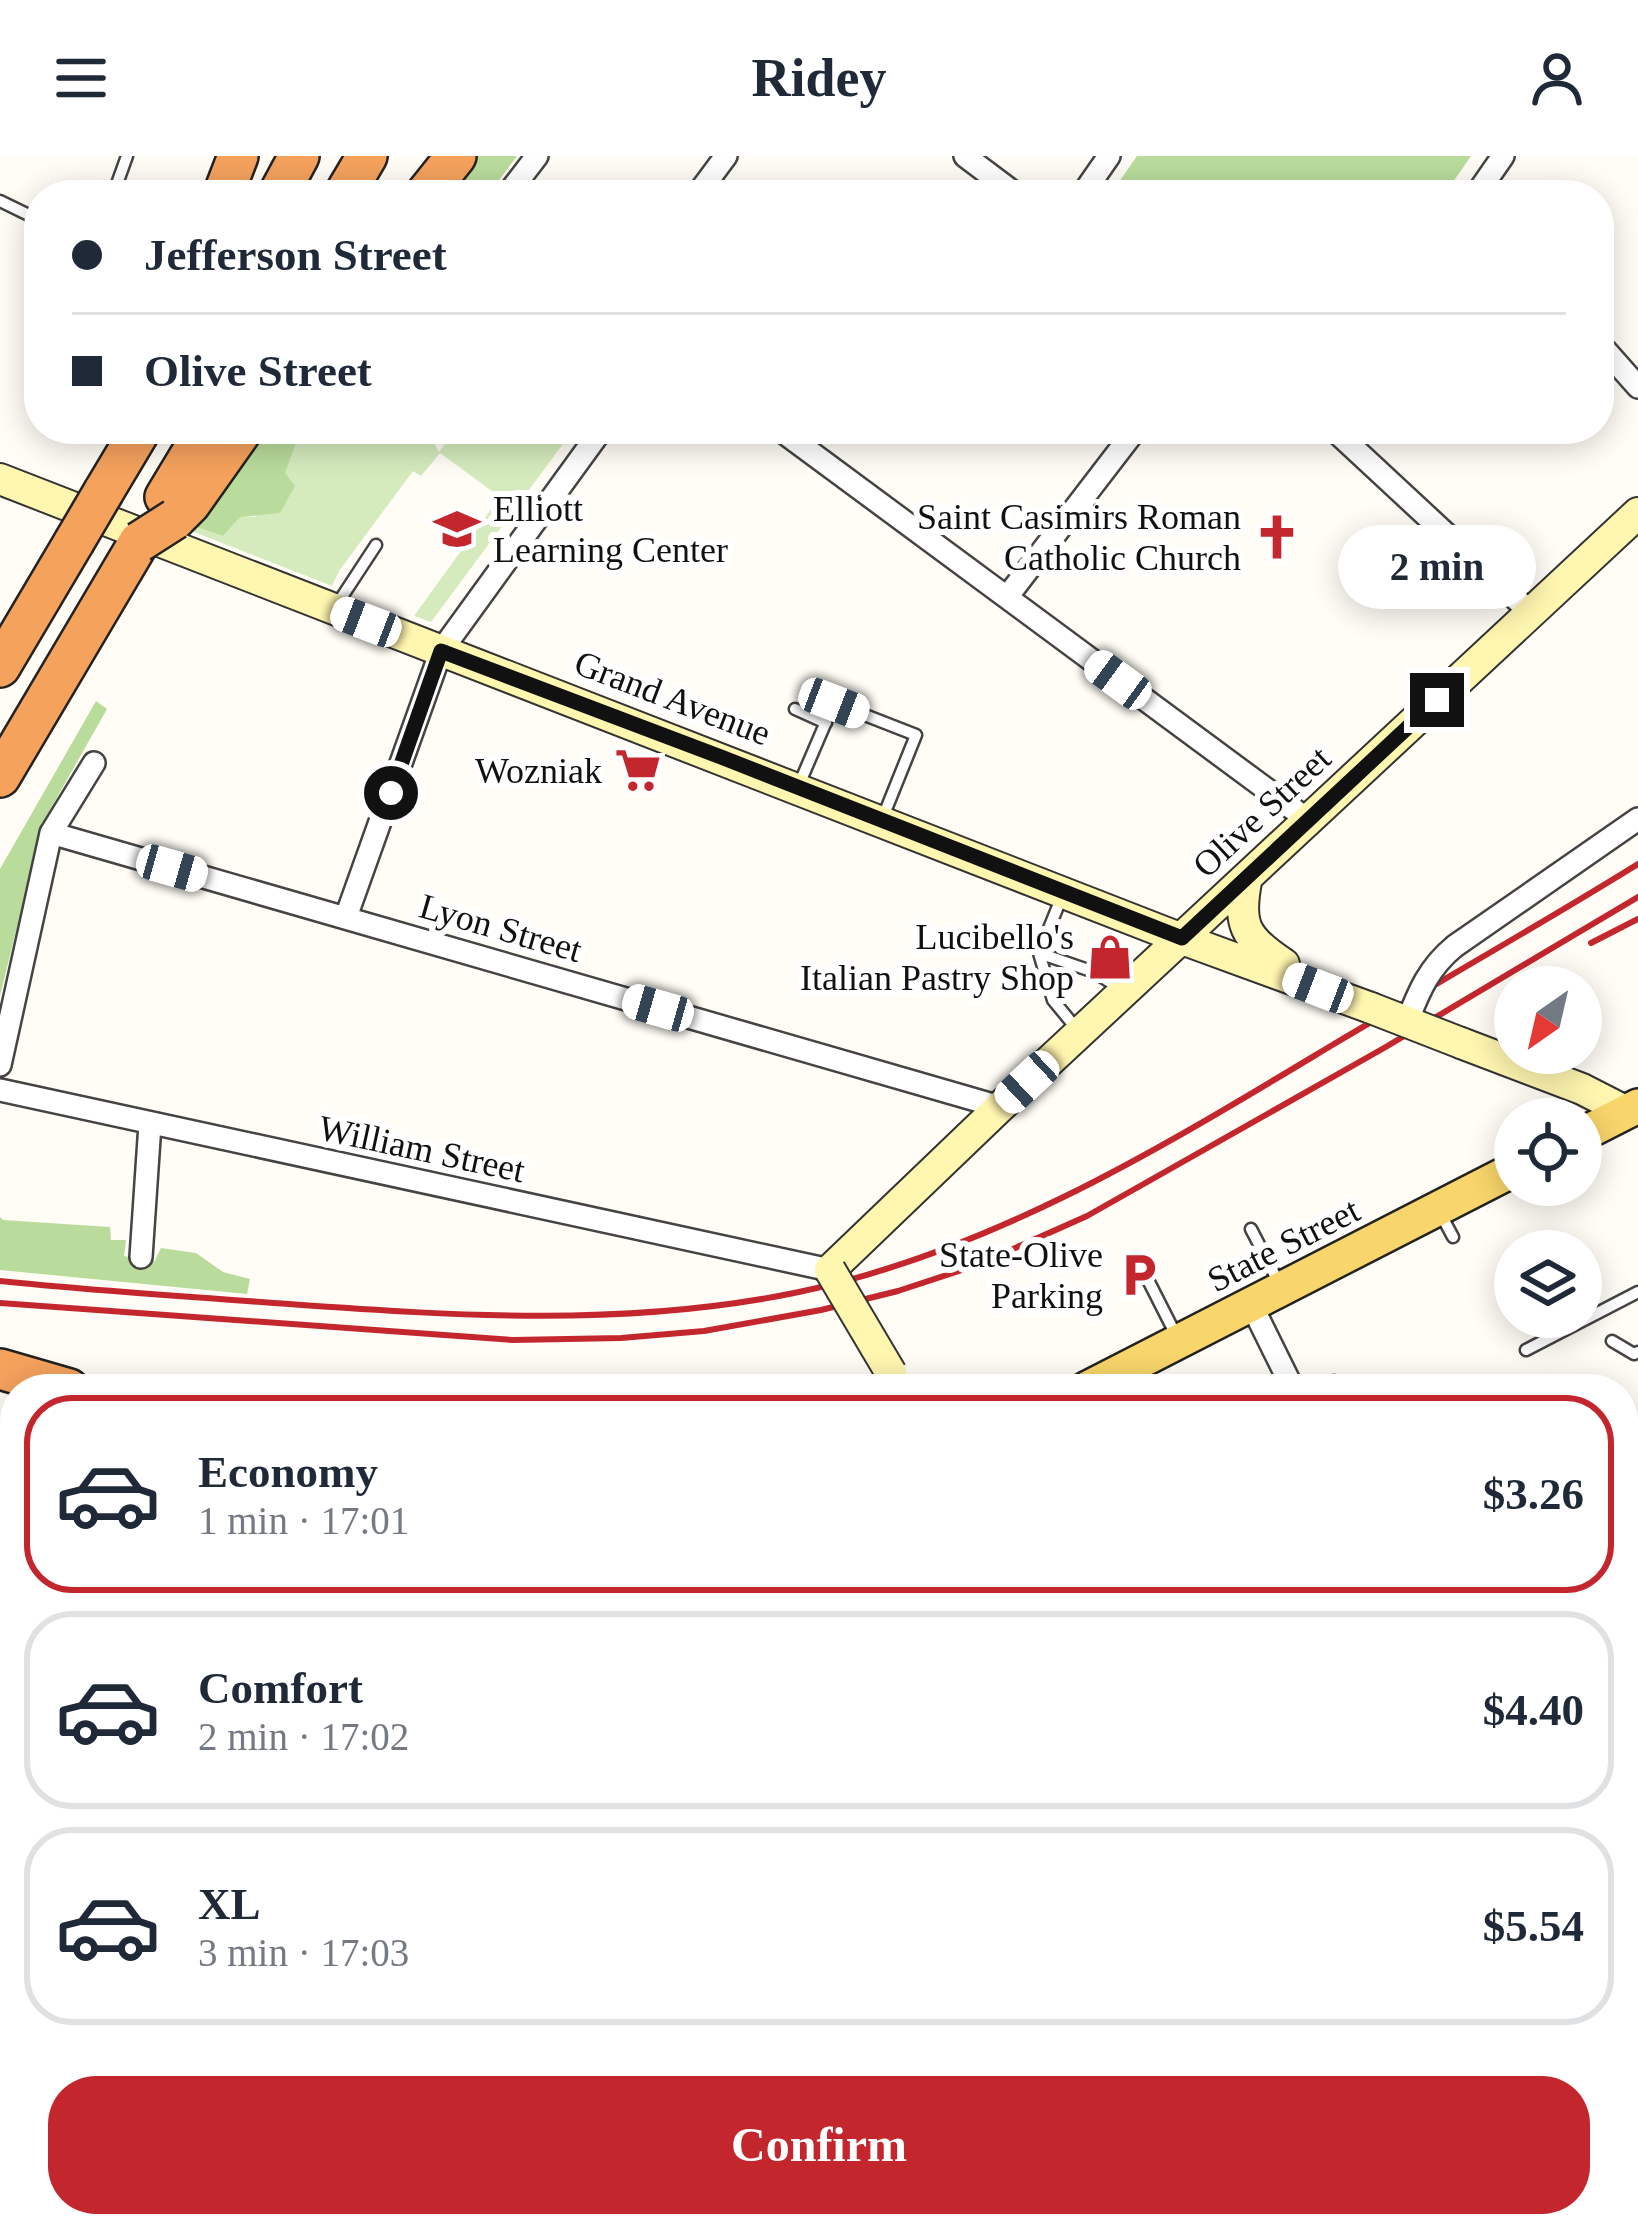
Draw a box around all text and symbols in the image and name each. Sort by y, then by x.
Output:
icon: menu [48,45,114,111]
icon: person [1524,45,1590,111]
text: Ridey [752,48,887,108]
text: Jefferson Street [144,230,447,280]
text: Olive Street [144,346,372,396]
place label: Elliott Learning Center [493,489,728,570]
place label: Saint Casimirs Roman Catholic Church [917,497,1241,578]
school or university icon: Elliott Learning Center [432,504,482,554]
church icon: Saint Casimirs Roman Catholic Church [1252,512,1302,562]
callout: 2 min [1338,526,1536,610]
text: 2 min [1390,545,1484,588]
car [326,592,406,652]
street label: Grand Avenue [569,642,776,754]
car [1078,644,1158,716]
car [794,673,874,733]
route end [1410,673,1464,727]
street label: Olive Street [1185,738,1339,885]
supermarket icon: Wozniak [613,745,663,795]
place label: Wozniak [475,751,602,791]
route start [364,766,418,820]
car [132,841,212,895]
street label: Lyon Street [415,886,586,970]
place label: Lucibello's Italian Pastry Shop [800,917,1074,998]
shop icon: Lucibello's Italian Pastry Shop [1085,932,1135,982]
car [1278,958,1358,1018]
north arrow [1494,966,1602,1074]
map controls [1494,966,1602,1338]
car [618,981,698,1035]
car [988,1044,1066,1120]
button: locate [1494,1098,1602,1206]
street label: William Street [315,1108,528,1190]
street label: State Street [1201,1190,1366,1300]
button: layers [1494,1230,1602,1338]
place label: State-Olive Parking [939,1235,1103,1316]
parking icon: State-Olive Parking [1114,1250,1164,1300]
icon: car [54,1440,162,1548]
text: Economy [198,1447,378,1497]
text: $3.26 [1483,1469,1584,1519]
text: 1 min · 17:01 [198,1499,409,1542]
icon: car [54,1656,162,1764]
text: Comfort [198,1663,363,1713]
text: $4.40 [1483,1685,1584,1735]
text: 2 min · 17:02 [198,1715,409,1758]
icon: car [54,1872,162,1980]
text: XL [198,1879,261,1929]
text: $5.54 [1483,1901,1584,1951]
text: 3 min · 17:03 [198,1931,409,1974]
button: Confirm [48,2076,1590,2214]

